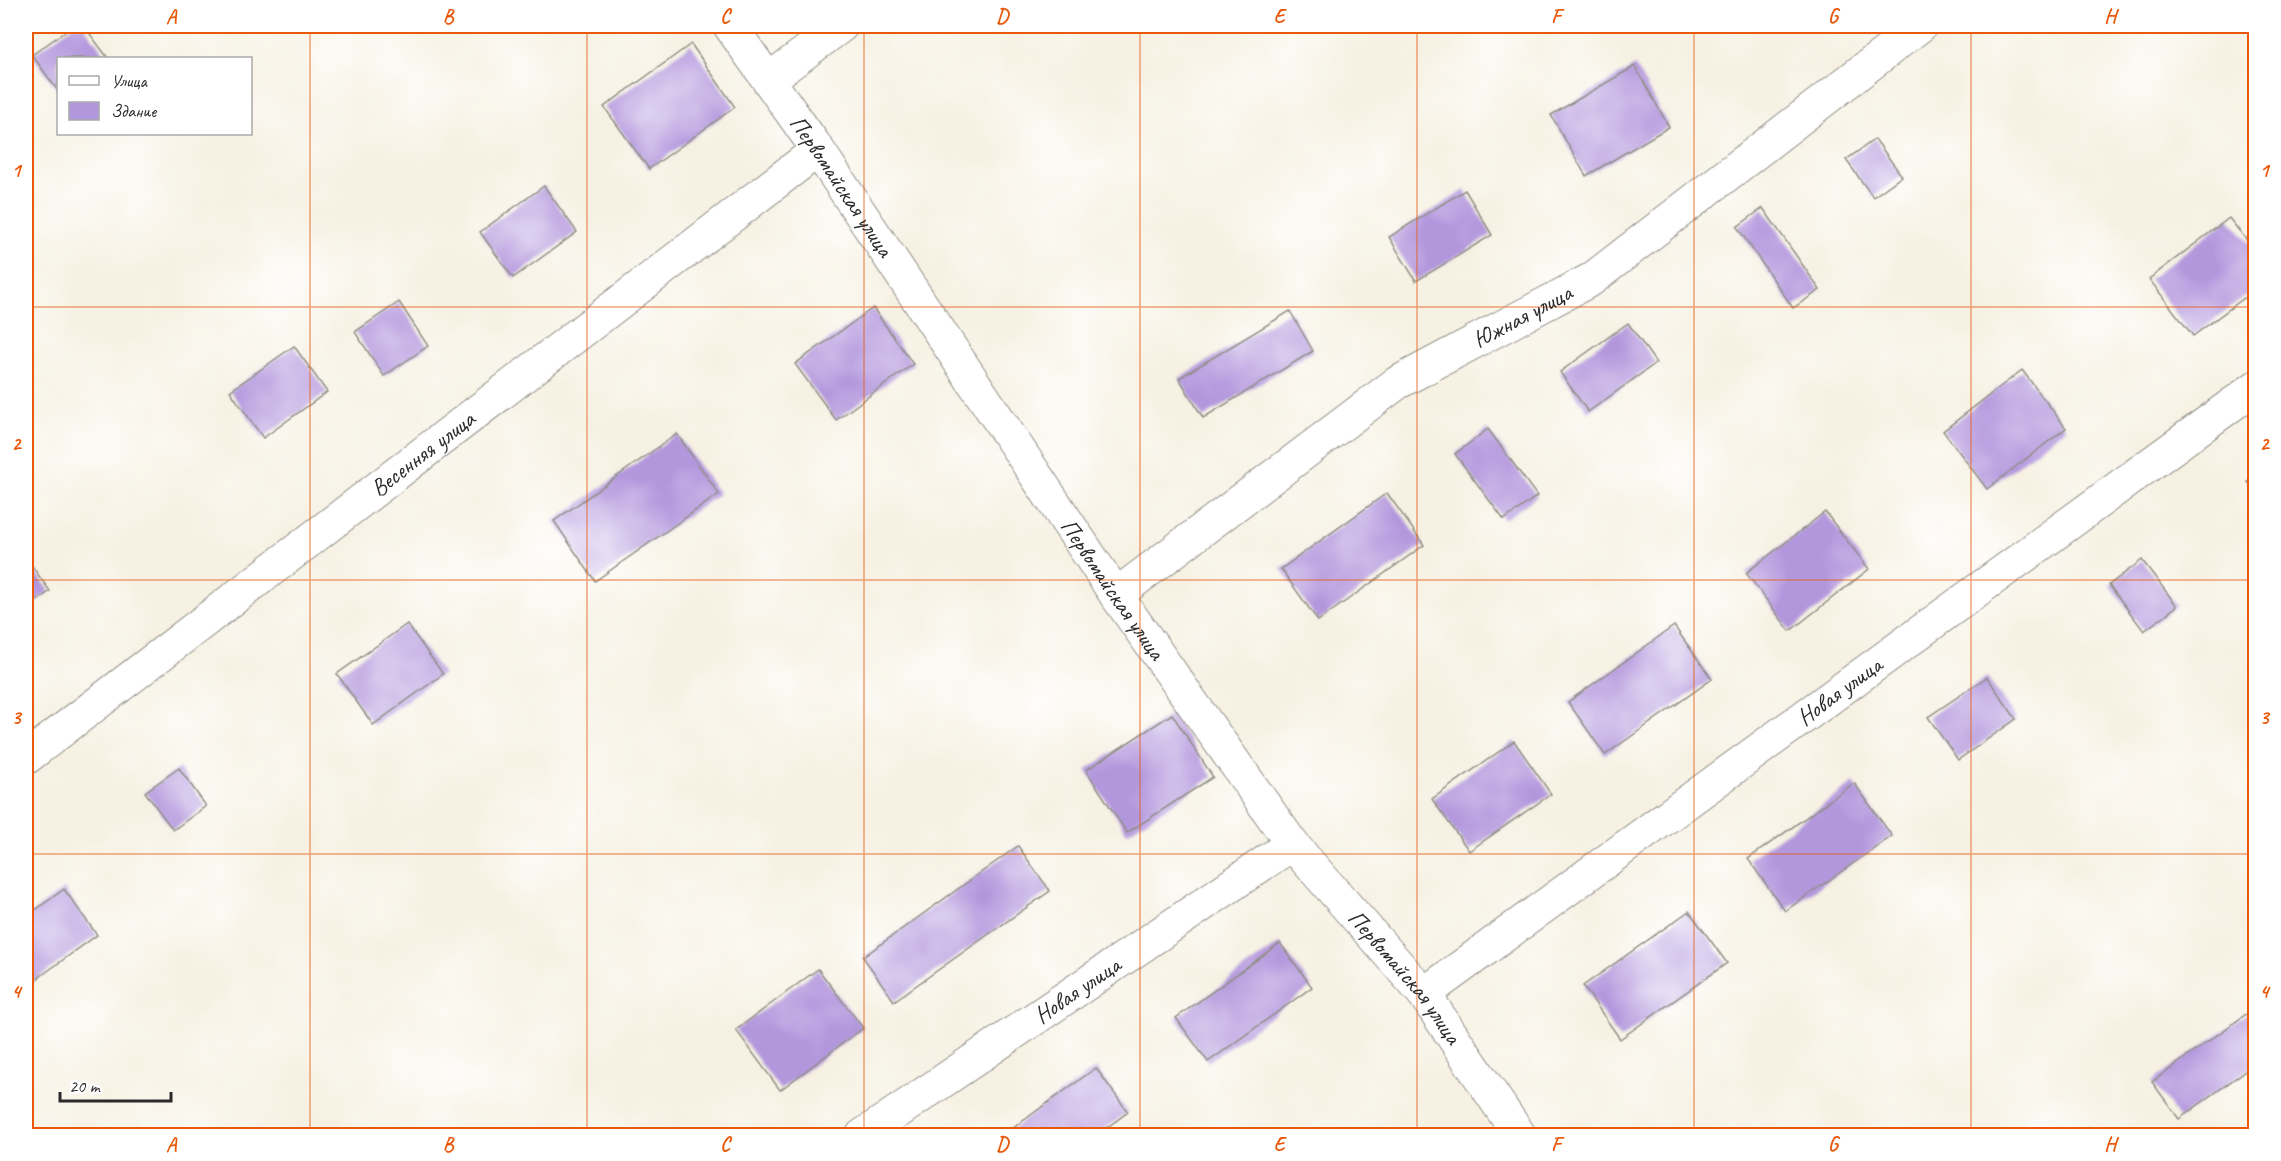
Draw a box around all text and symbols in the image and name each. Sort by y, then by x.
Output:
text: A [166,4,178,29]
text: B [443,4,455,29]
text: C [720,4,732,29]
text: D [996,4,1010,29]
text: E [1274,4,1288,29]
text: F [1551,4,1565,29]
text: G [1828,4,1841,29]
text: H [2104,4,2119,29]
legend [57,57,252,135]
text: Улица [111,70,148,92]
text: Здание [111,100,157,122]
street label: Первомайская улица [783,109,901,264]
text: 1 [12,158,23,183]
text: 1 [2260,158,2271,183]
street label: Южная улица [1468,277,1578,355]
street label: Весенняя улица [364,403,482,503]
text: 2 [12,431,23,456]
text: 2 [2260,431,2271,456]
street label: Первомайская улица [1054,513,1173,667]
street label: Новая улица [1791,649,1889,732]
text: 3 [12,705,23,730]
text: 3 [2260,705,2271,730]
street label: Первомайская улица [1342,903,1469,1051]
street label: Новая улица [1028,949,1128,1030]
text: 4 [12,979,24,1004]
text: 4 [2260,979,2272,1004]
scale bar [60,1065,171,1103]
text: 20 m [69,1075,102,1097]
text: A [166,1132,178,1157]
text: B [443,1132,455,1157]
text: C [720,1132,732,1157]
text: D [996,1132,1010,1157]
text: E [1274,1132,1288,1157]
text: F [1551,1132,1565,1157]
text: G [1828,1132,1841,1157]
text: H [2104,1132,2119,1157]

